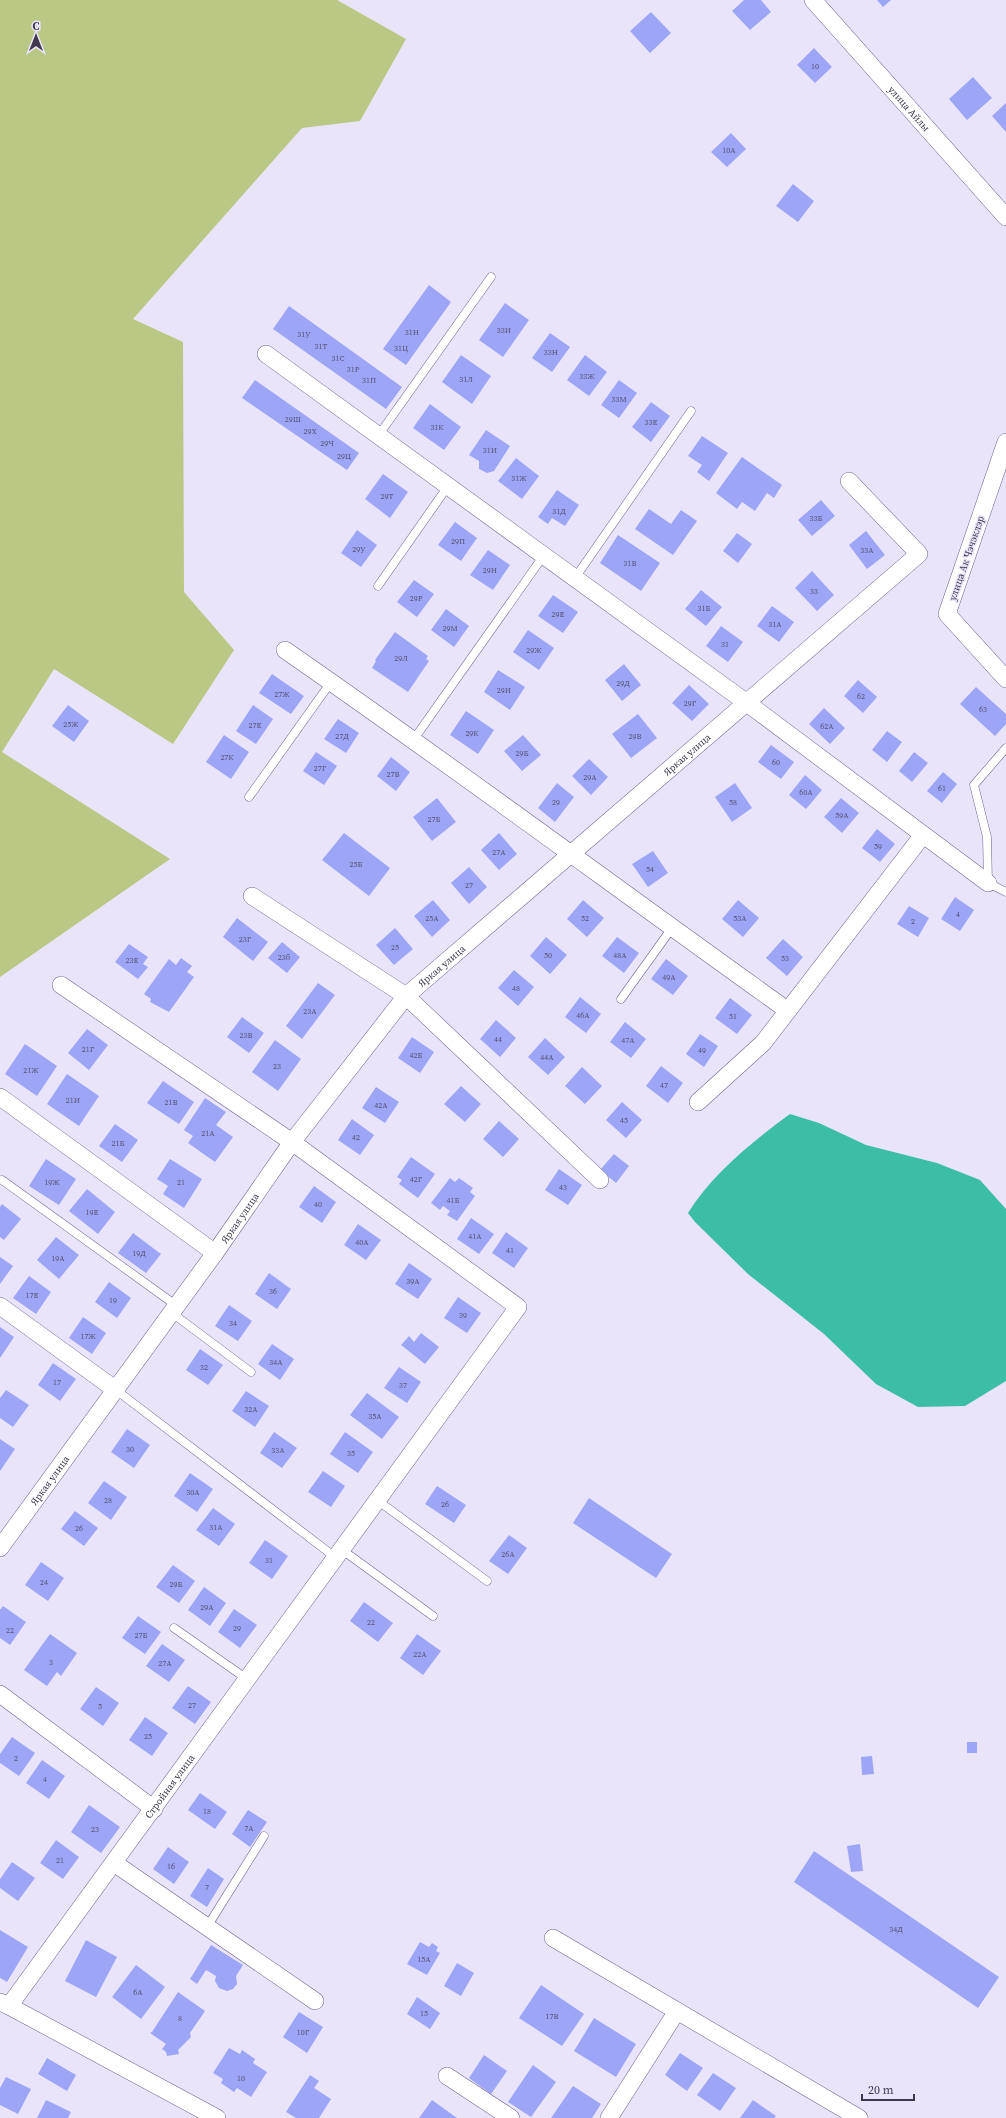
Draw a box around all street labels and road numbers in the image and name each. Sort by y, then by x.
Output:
street label: улица Айлы [885,83,933,135]
street label: улица Ак Чэчэклэр [946,514,987,602]
street label: Яркая улица [661,730,714,778]
street label: Яркая улица [415,941,469,990]
street label: Яркая улица [218,1190,262,1246]
street label: Яркая улица [27,1452,73,1508]
street label: Стройная улица [142,1751,198,1821]

